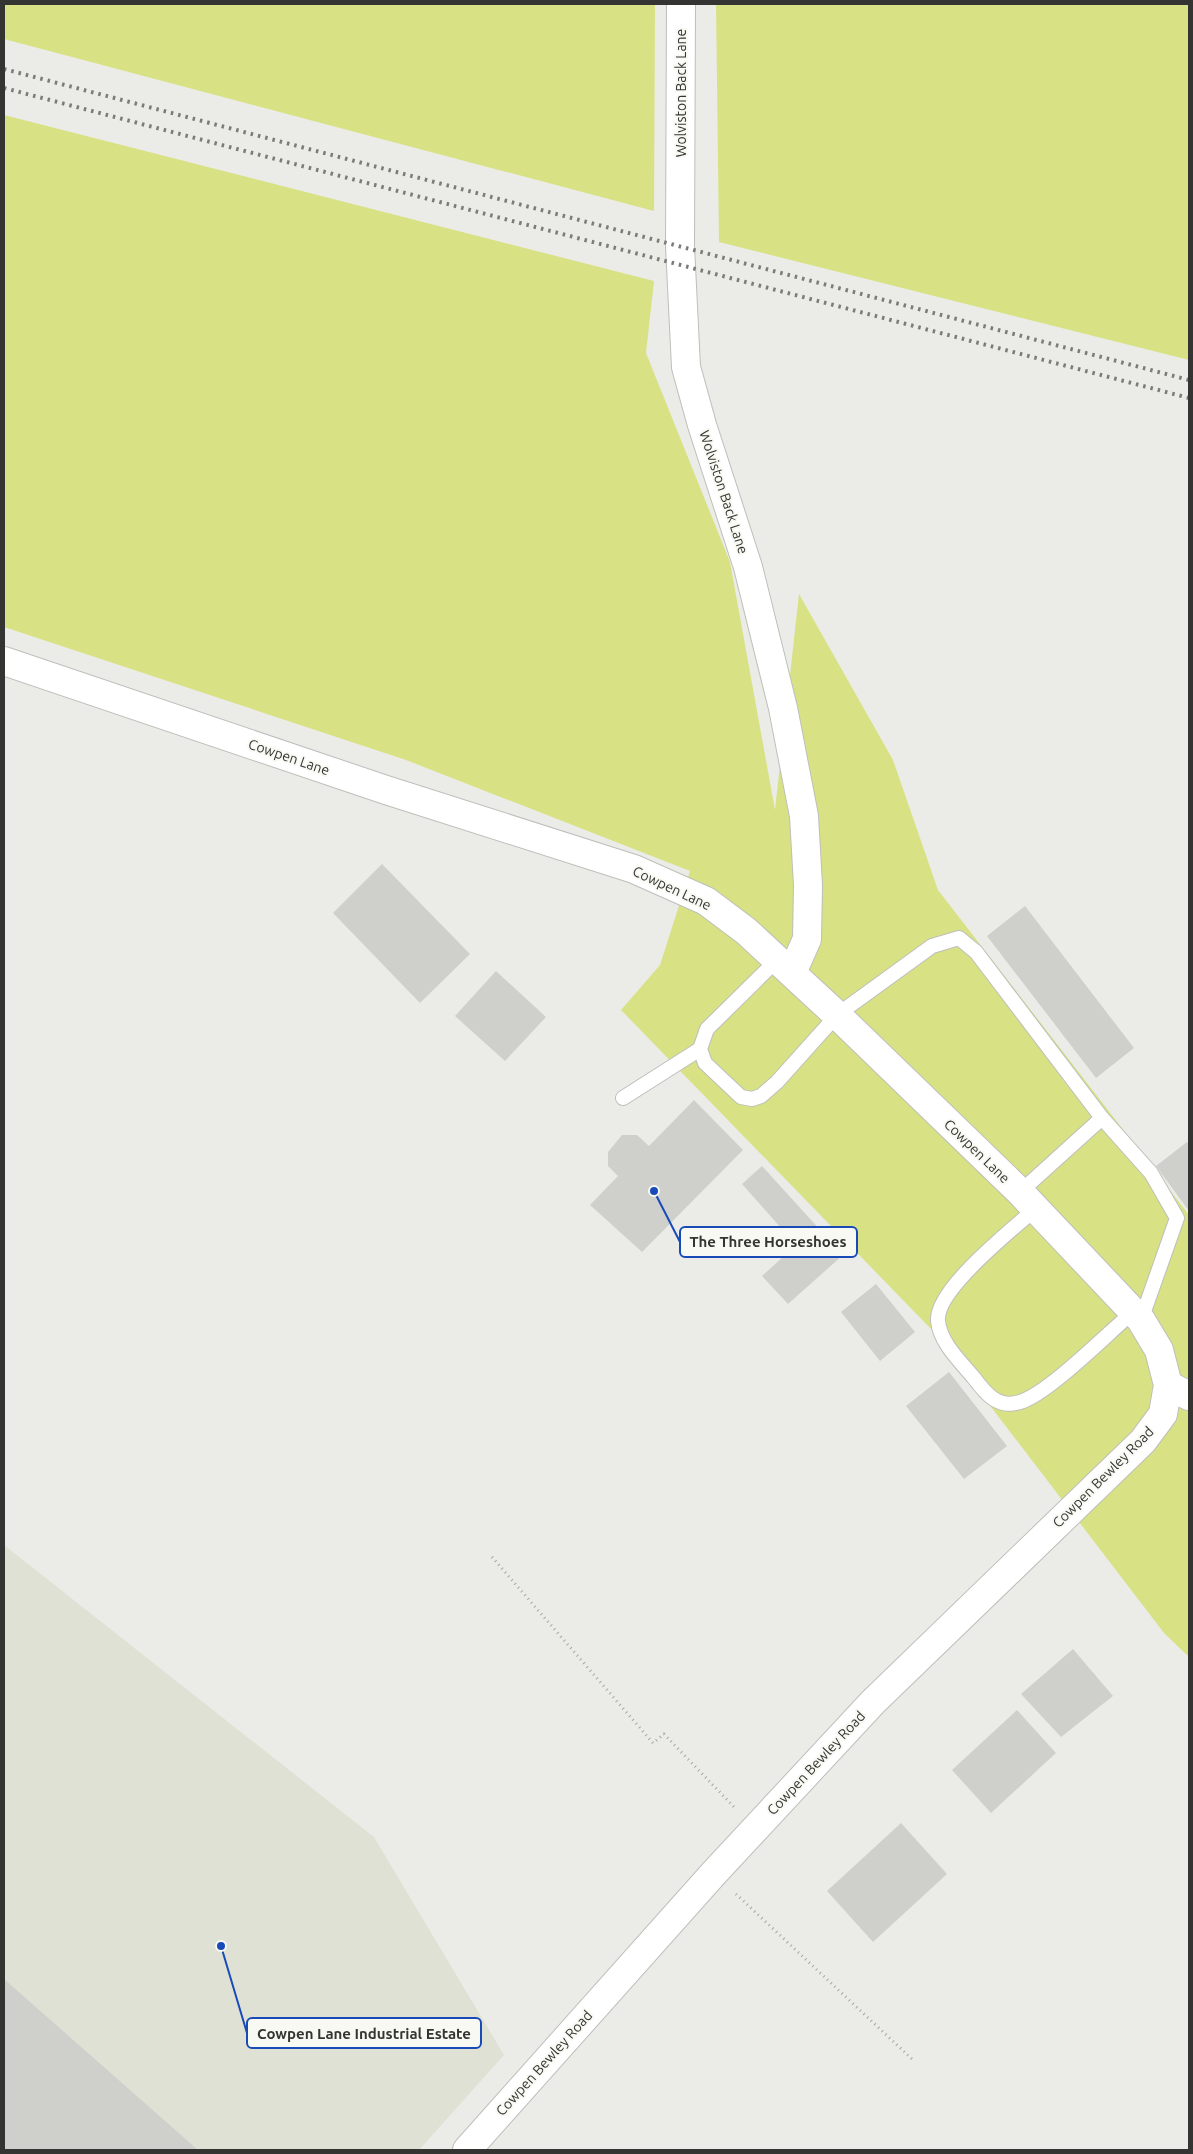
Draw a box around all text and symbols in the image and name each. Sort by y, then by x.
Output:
street label: Wolviston Back Lane [673,29,689,157]
street label: Wolviston Back Lane [697,428,751,556]
street label: Cowpen Lane [246,736,332,778]
street label: Cowpen Lane [630,863,714,913]
street label: Cowpen Lane [941,1116,1013,1186]
callout: The Three Horseshoes [680,1227,857,1257]
text: The Three Horseshoes [689,1233,847,1250]
street label: Cowpen Bewley Road [1049,1423,1157,1531]
street label: Cowpen Bewley Road [764,1708,868,1818]
street label: Cowpen Bewley Road [493,2007,595,2119]
callout: Cowpen Lane Industrial Estate [247,2018,481,2048]
text: Cowpen Lane Industrial Estate [257,2025,471,2042]

